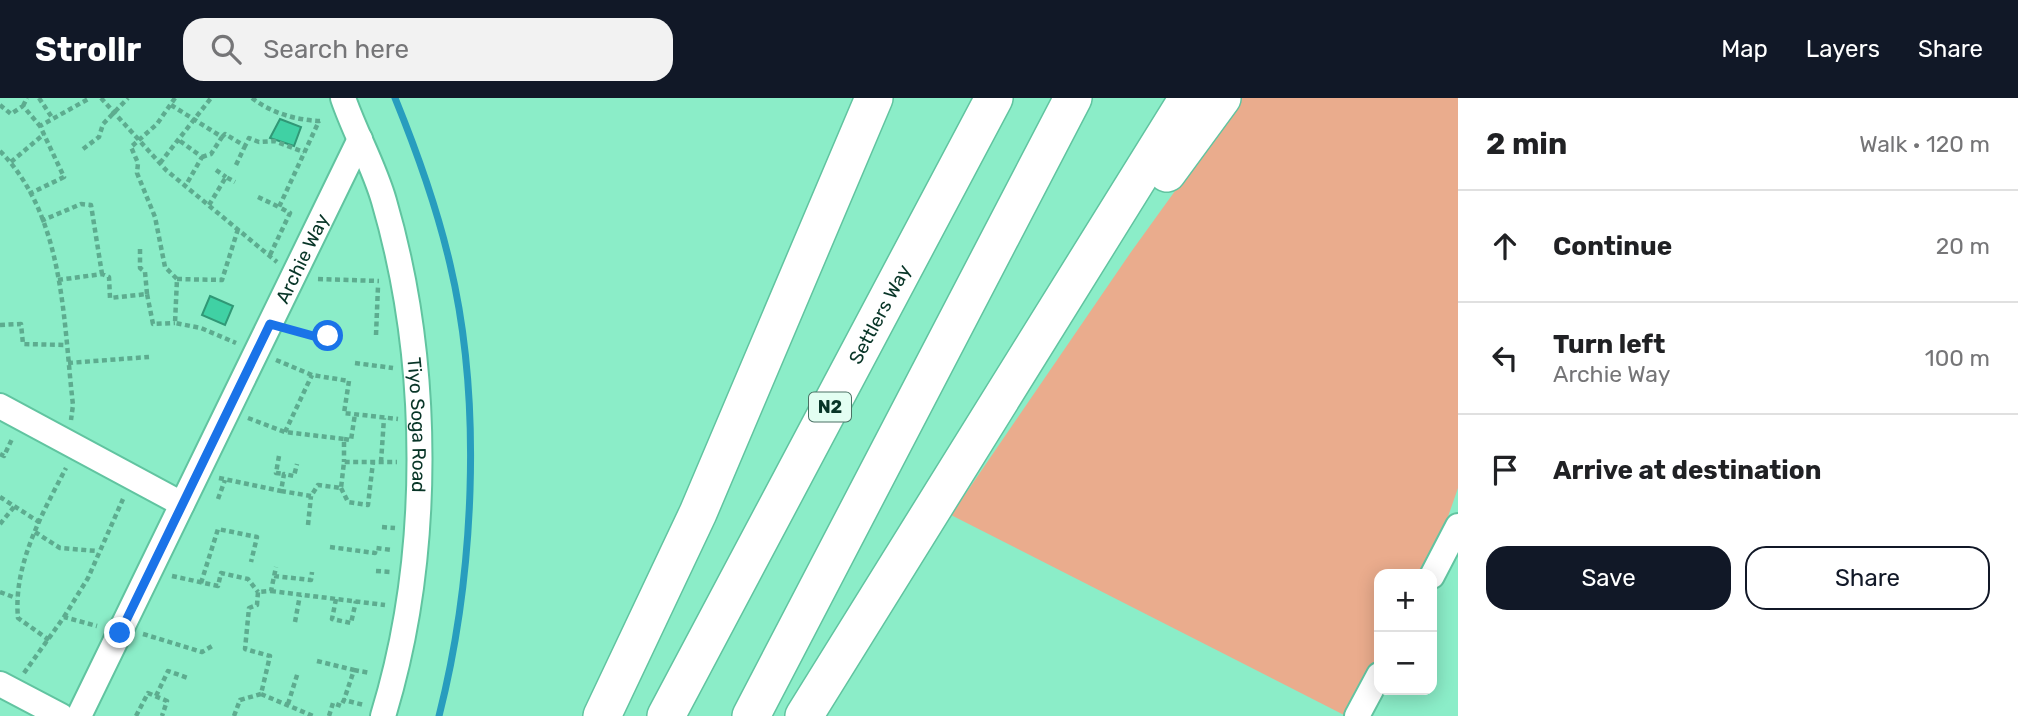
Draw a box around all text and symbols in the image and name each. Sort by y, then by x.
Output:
search box [183,18,673,81]
text: Strollr [35,30,141,69]
icon: search [207,30,245,68]
text: Search here [263,34,409,65]
text: Map [1721,35,1768,63]
text: Layers [1806,35,1880,63]
text: Share [1918,35,1983,63]
text: 2 min [1486,126,1567,162]
text: Walk · 120 m [1859,130,1990,158]
street label: Archie Way [270,210,333,307]
icon: ahead [1486,227,1524,265]
text: Continue [1553,231,1672,262]
text: 20 m [1936,232,1990,260]
street label: Settlers Way [843,260,915,368]
route start [312,320,343,351]
text: Turn left [1553,329,1665,360]
icon: left [1486,339,1524,377]
text: 100 m [1925,344,1990,372]
street label: Tiyo Soga Road [403,356,431,493]
text: Archie Way [1553,360,1670,388]
road number: N2 [809,393,851,422]
icon: arrive [1486,451,1524,489]
text: Arrive at destination [1553,455,1821,486]
button: Save [1486,546,1731,610]
button: Share [1745,546,1990,610]
map controls [1374,569,1437,695]
button: + [1374,569,1437,632]
route end [104,617,135,648]
button: − [1374,632,1437,695]

